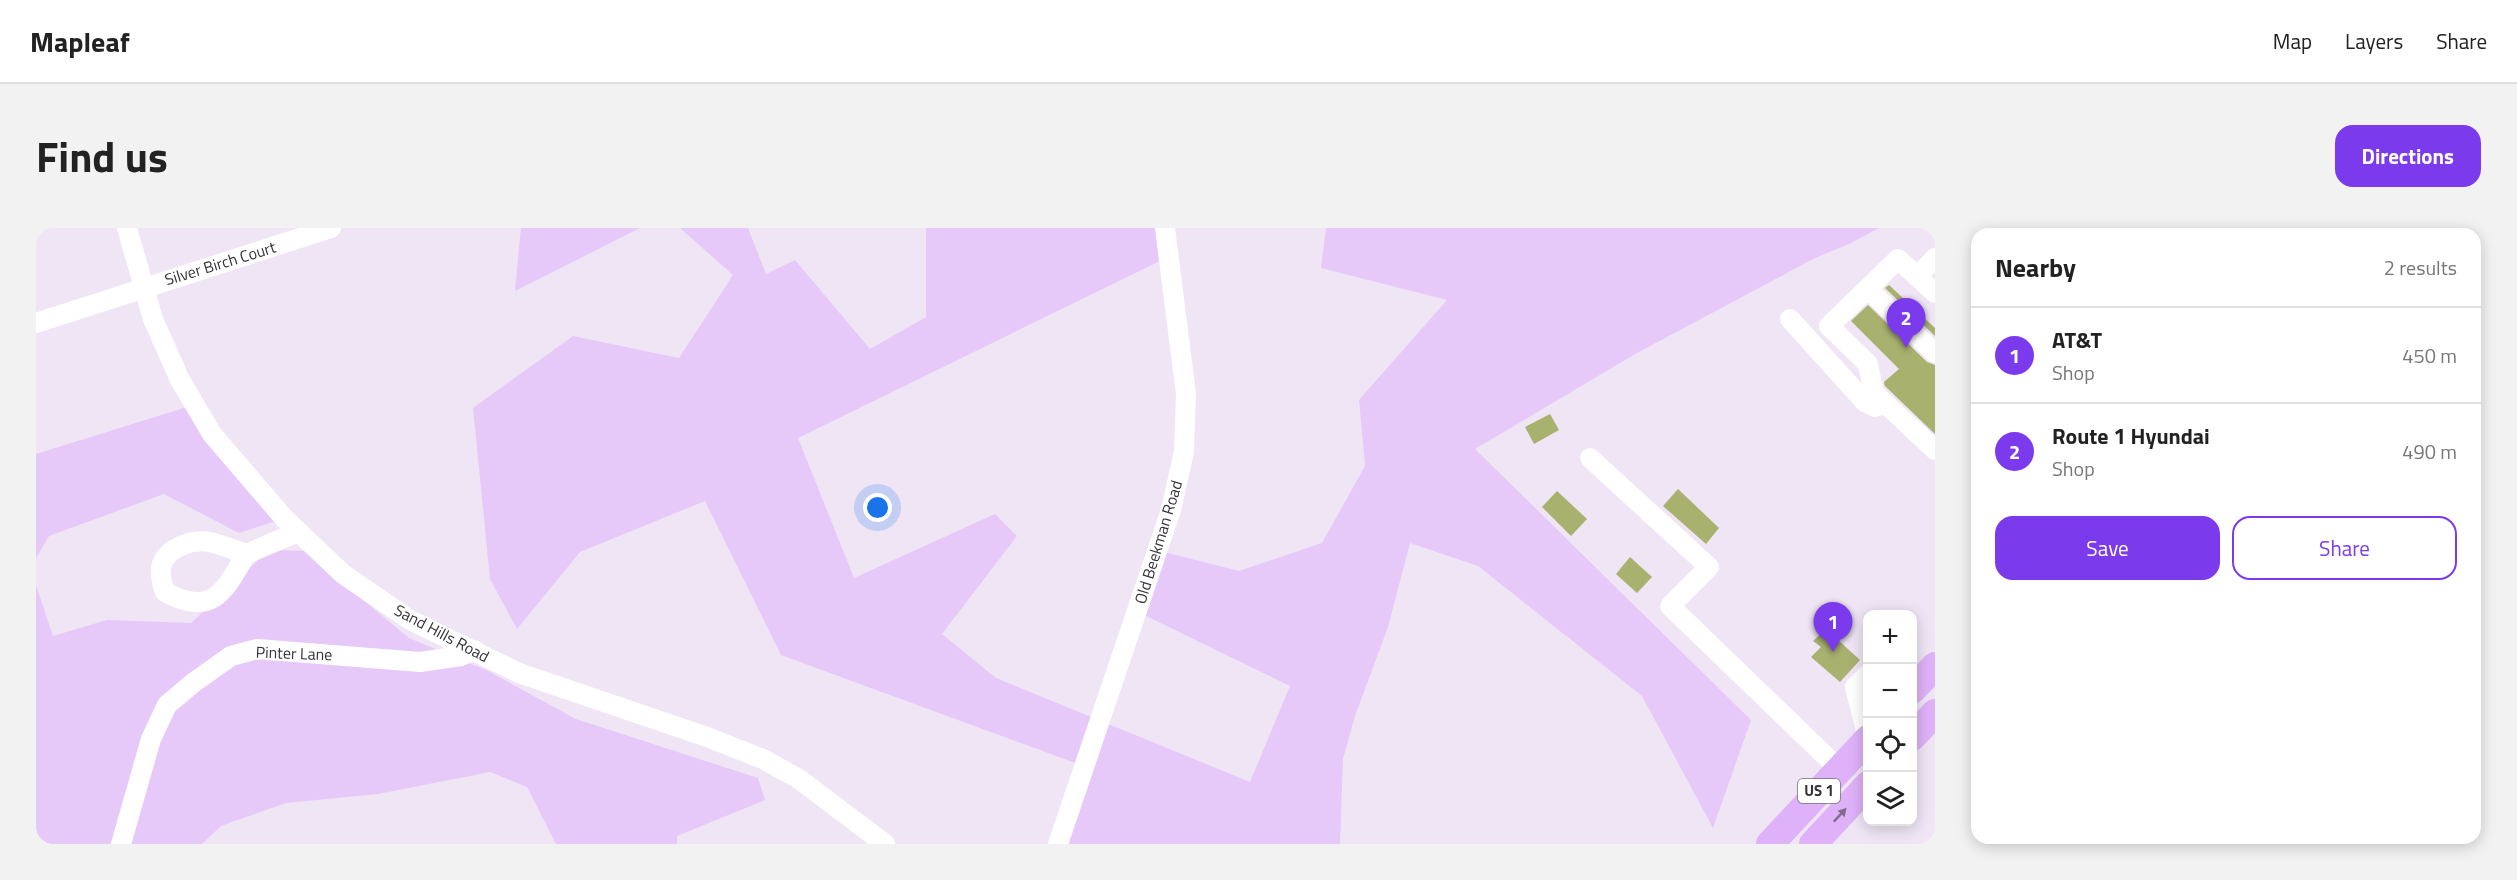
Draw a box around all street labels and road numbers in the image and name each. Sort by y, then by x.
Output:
street label: Silver Birch Court [161,235,279,291]
street label: Old Beekman Road [1128,477,1188,607]
street label: Sand Hills Road [390,598,494,668]
street label: Pinter Lane [255,640,333,666]
road number: US 1 [1798,779,1840,803]

